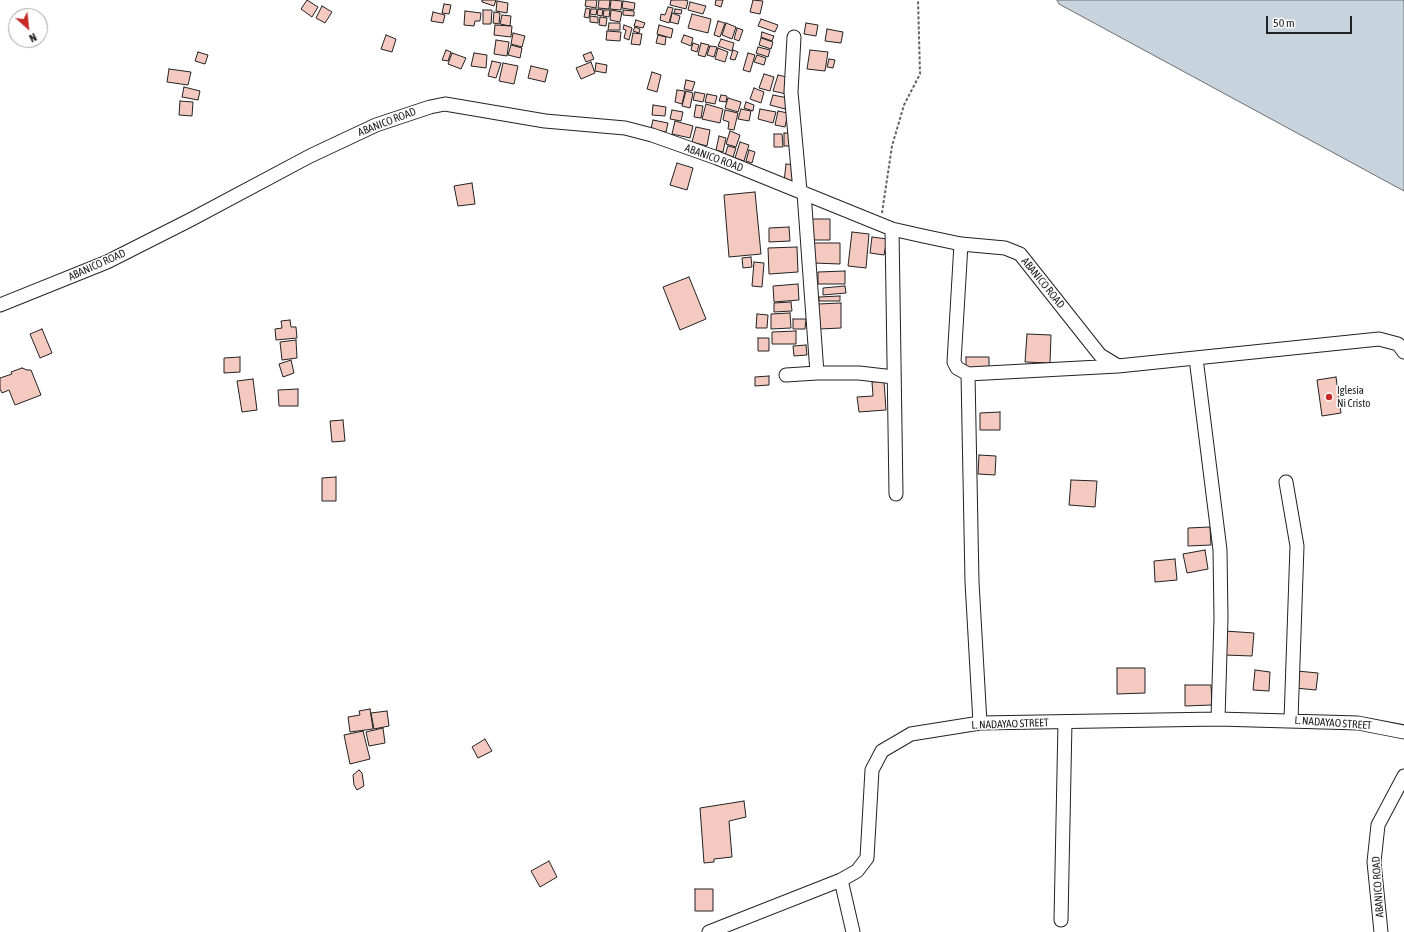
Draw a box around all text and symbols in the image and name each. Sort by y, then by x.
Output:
north arrow [8,8,48,48]
scale bar [1268,8,1354,34]
text: 50 m [1273,16,1295,30]
text: N [27,31,39,45]
street label: ABANICO ROAD [356,105,418,139]
street label: ABANICO ROAD [683,141,745,175]
street label: ABANICO ROAD [66,247,128,283]
street label: ABANICO ROAD [1019,255,1067,311]
place label: Iglesia Ni Cristo [1337,384,1370,410]
marker: Iglesia Ni Cristo [1324,392,1334,402]
street label: L. NADAYAO STREET [1294,714,1372,732]
street label: L. NADAYAO STREET [971,716,1049,732]
street label: ABANICO ROAD [1369,856,1387,918]

